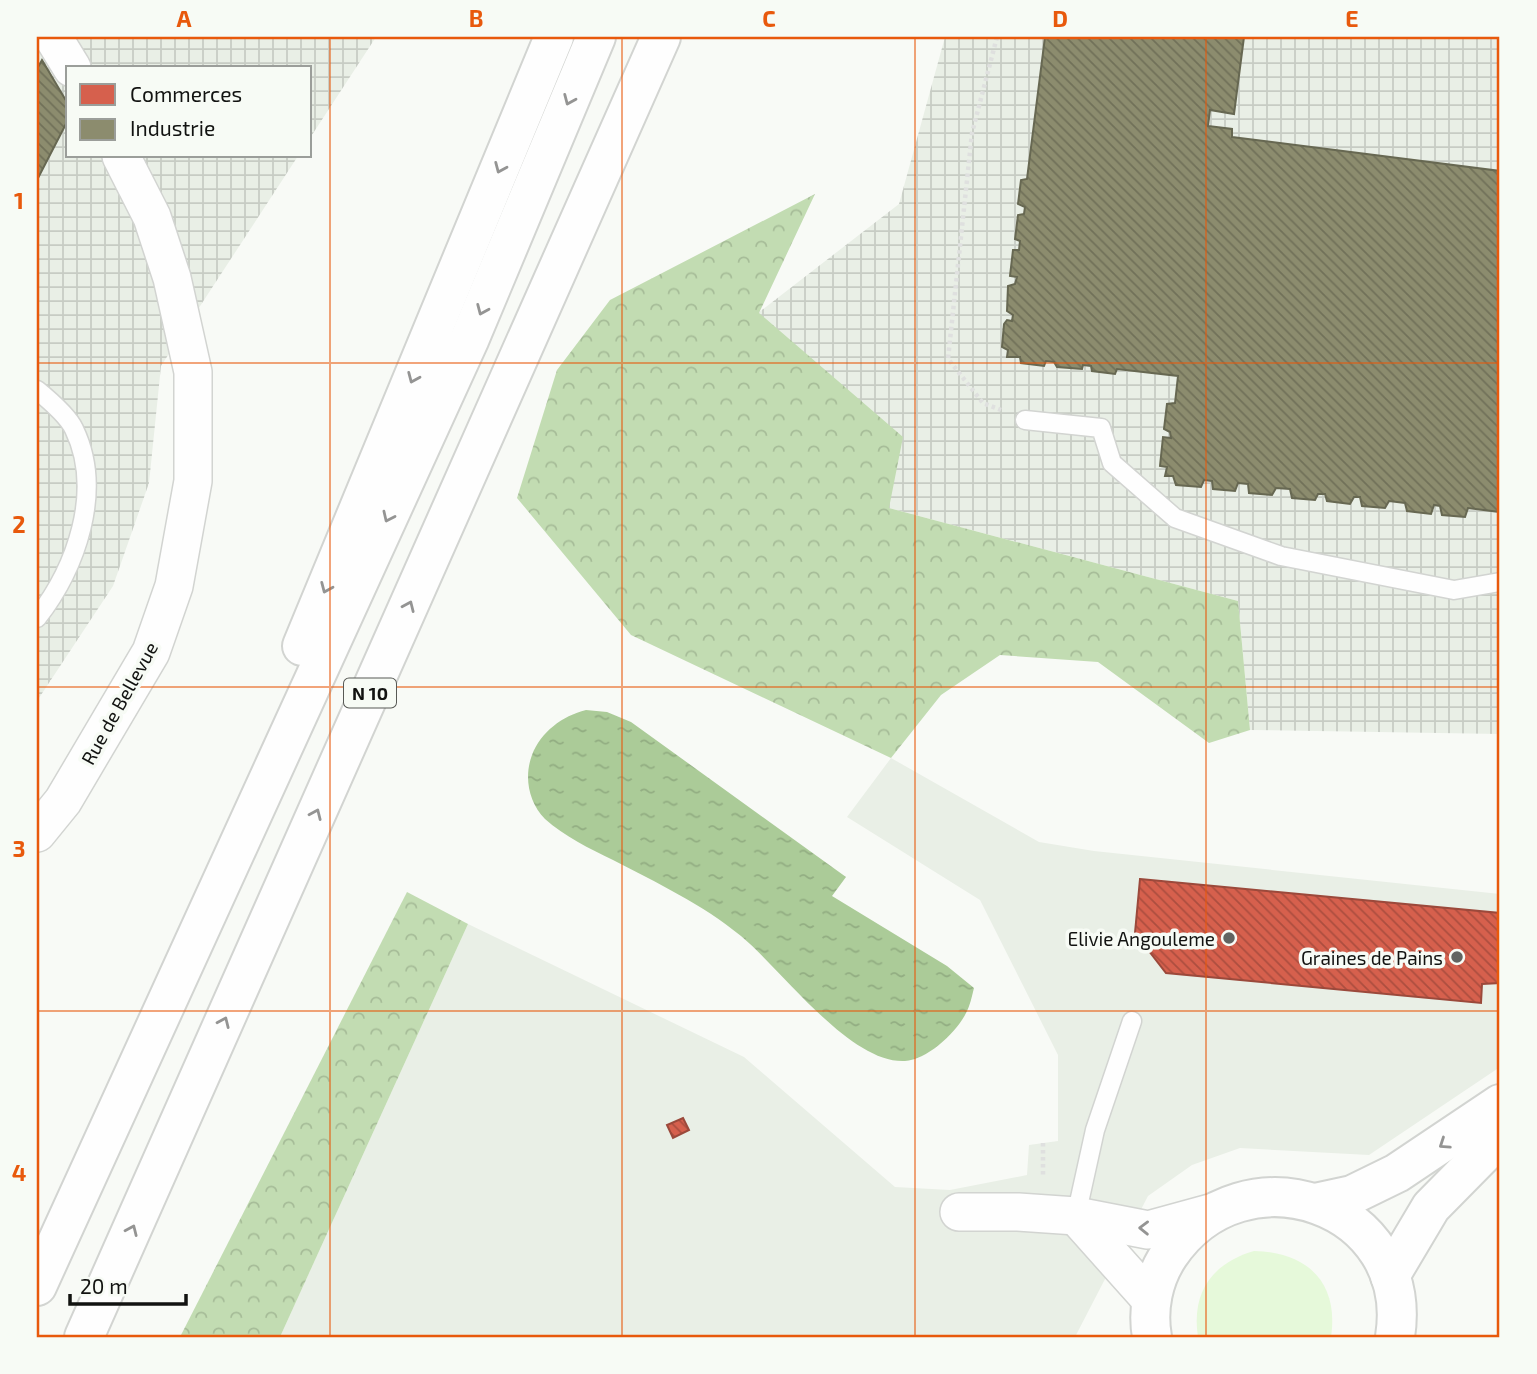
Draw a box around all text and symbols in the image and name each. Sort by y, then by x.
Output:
text: A [176,4,192,32]
text: B [469,4,483,32]
text: C [762,4,776,32]
text: D [1052,4,1068,32]
text: E [1345,4,1359,32]
legend [66,66,312,158]
text: Commerces [130,81,242,106]
one-way arrow [564,93,578,105]
text: Industrie [130,115,215,140]
one-way arrow [494,160,508,173]
text: 1 [14,186,24,214]
one-way arrow [476,303,490,315]
one-way arrow [407,371,421,383]
text: 2 [12,510,26,538]
one-way arrow [382,510,396,522]
one-way arrow [320,581,334,593]
one-way arrow [401,601,415,613]
street label: Rue de Bellevue [76,638,162,768]
road number: N 10 [344,678,396,708]
one-way arrow [308,809,322,821]
text: 3 [12,834,26,862]
place label: Elivie Angouleme [1068,927,1215,950]
marker: Elivie Angouleme [1221,930,1237,946]
place label: Graines de Pains [1301,946,1443,969]
marker: Graines de Pains [1449,949,1465,965]
one-way arrow [216,1017,230,1029]
one-way arrow [1439,1135,1452,1148]
text: 4 [12,1158,26,1186]
one-way arrow [1139,1220,1149,1236]
one-way arrow [124,1225,138,1237]
scale bar [70,1262,186,1306]
text: 20 m [80,1273,128,1298]

